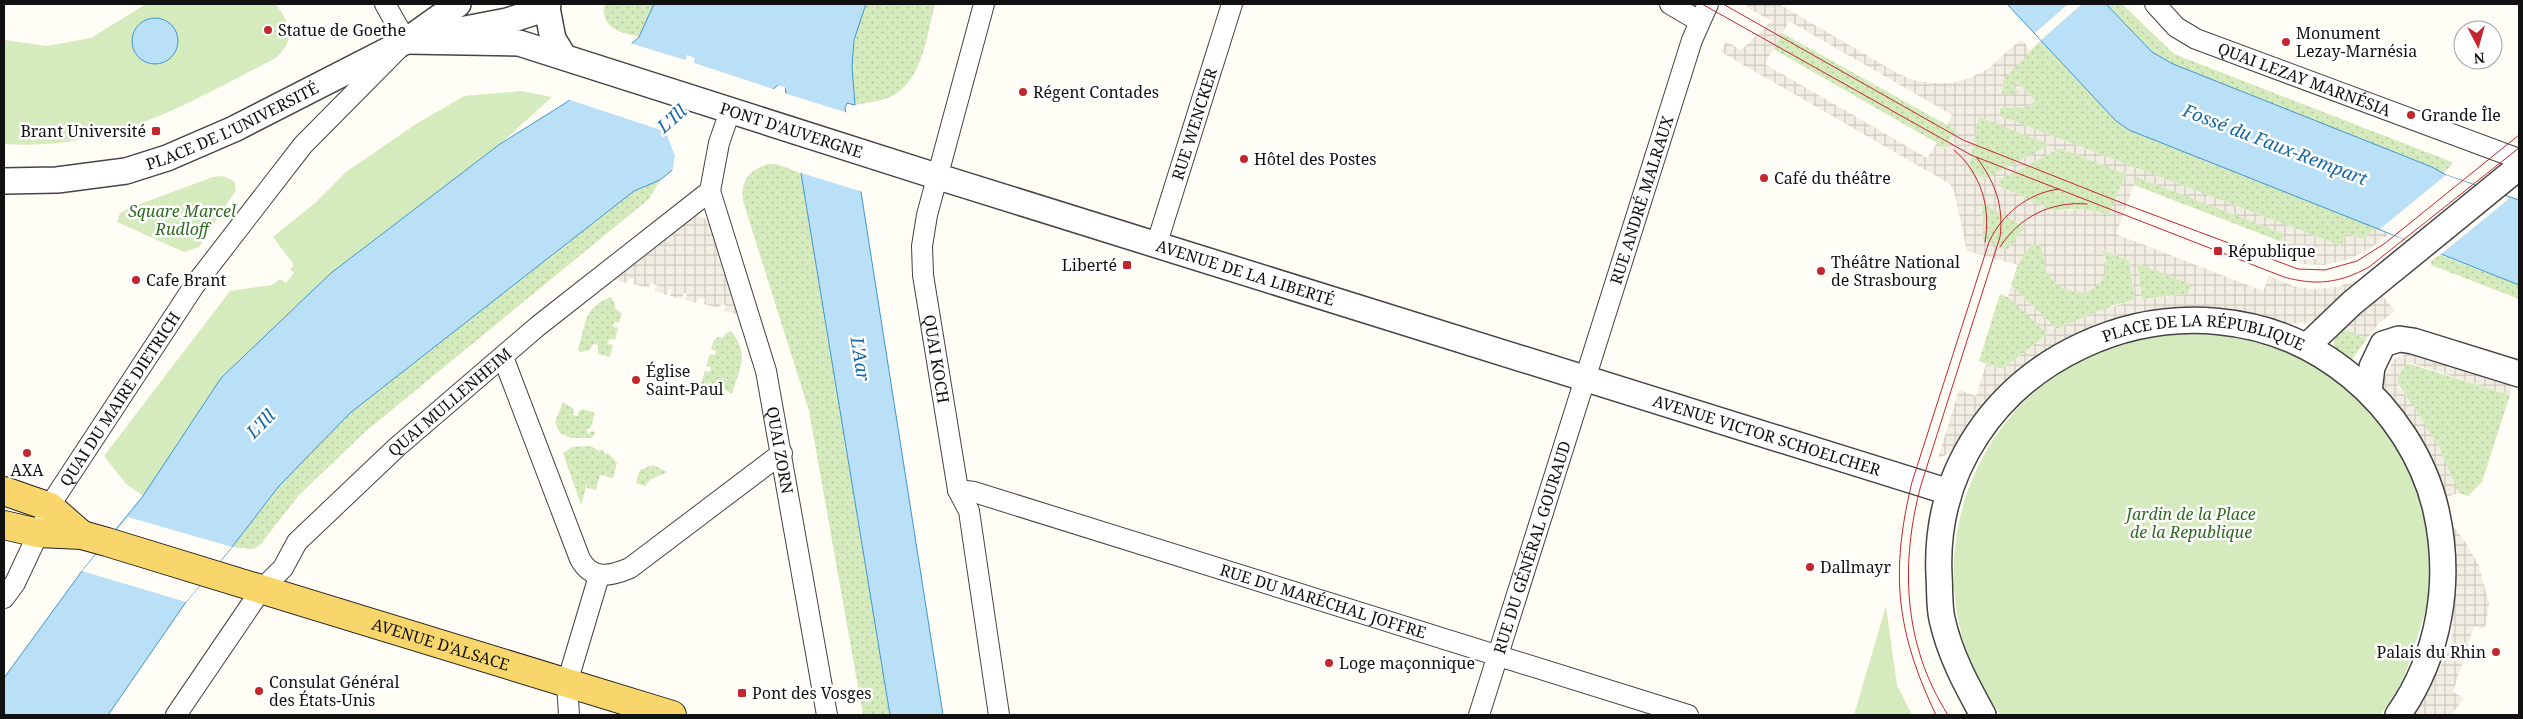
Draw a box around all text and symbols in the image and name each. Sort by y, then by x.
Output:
place label: Statue de Goethe [278,19,406,41]
north arrow [2453,20,2503,70]
place label: Monument Lezay-Marnésia [2296,22,2417,62]
marker: Statue de Goethe [262,24,274,36]
marker: Monument Lezay-Marnésia [2280,36,2292,48]
street label: QUAI LEZAY MARNÉSIA [2215,37,2395,122]
text: N [2473,48,2486,68]
street label: RUE WENCKER [1166,65,1222,183]
street label: PLACE DE L'UNIVERSITÉ [143,77,322,175]
place label: Régent Contades [1033,81,1159,103]
marker: Régent Contades [1017,86,1029,98]
street label: PONT D'AUVERGNE [717,97,866,163]
water label: Fossé du Faux-Rempart [2179,97,2371,190]
water label: L'Ill [651,98,692,138]
place label: Grande Île [2421,104,2501,126]
marker: Grande Île [2405,109,2417,121]
street label: RUE ANDRÉ MALRAUX [1605,113,1679,287]
place label: Brant Université [20,120,146,142]
marker: Brant Université [150,125,162,137]
place label: Hôtel des Postes [1254,148,1377,170]
marker: Hôtel des Postes [1238,153,1250,165]
place label: Café du théâtre [1774,167,1891,189]
marker: Café du théâtre [1758,172,1770,184]
park label: Square Marcel Rudloff [128,200,236,240]
street label: AVENUE DE LA LIBERTÉ [1153,234,1338,311]
place label: République [2228,240,2316,262]
marker: République [2212,245,2224,257]
place label: Théâtre National de Strasbourg [1831,251,1960,291]
place label: Liberté [1062,254,1117,276]
marker: Liberté [1121,259,1133,271]
marker: Théâtre National de Strasbourg [1815,265,1827,277]
place label: Cafe Brant [146,269,226,291]
marker: Cafe Brant [130,274,142,286]
street label: QUAI DU MAIRE DIETRICH [54,307,185,490]
street label: PLACE DE LA RÉPUBLIQUE [2099,309,2309,356]
street label: QUAI KOCH [919,313,955,405]
water label: L'Aar [846,334,876,383]
street label: QUAI MULLENHEIM [383,343,516,461]
place label: Église Saint-Paul [646,360,724,400]
marker: Église Saint-Paul [630,374,642,386]
street label: AVENUE VICTOR SCHOELCHER [1650,389,1884,481]
water label: L'Ill [240,403,280,444]
street label: QUAI ZORN [762,405,799,496]
street label: RUE DU GÉNÉRAL GOURAUD [1488,438,1576,656]
marker: AXA [21,447,33,459]
place label: AXA [10,459,44,481]
park label: Jardin de la Place de la Republique [2123,503,2256,543]
place label: Dallmayr [1820,556,1891,578]
street label: RUE DU MARÉCHAL JOFFRE [1217,559,1429,644]
marker: Dallmayr [1804,561,1816,573]
street label: AVENUE D'ALSACE [369,613,512,676]
place label: Palais du Rhin [2377,641,2486,663]
marker: Palais du Rhin [2490,646,2502,658]
place label: Loge maçonnique [1339,652,1475,674]
marker: Loge maçonnique [1323,657,1335,669]
place label: Consulat Général des États-Unis [269,671,400,711]
place label: Pont des Vosges [752,682,871,704]
marker: Consulat Général des États-Unis [253,685,265,697]
marker: Pont des Vosges [736,687,748,699]

